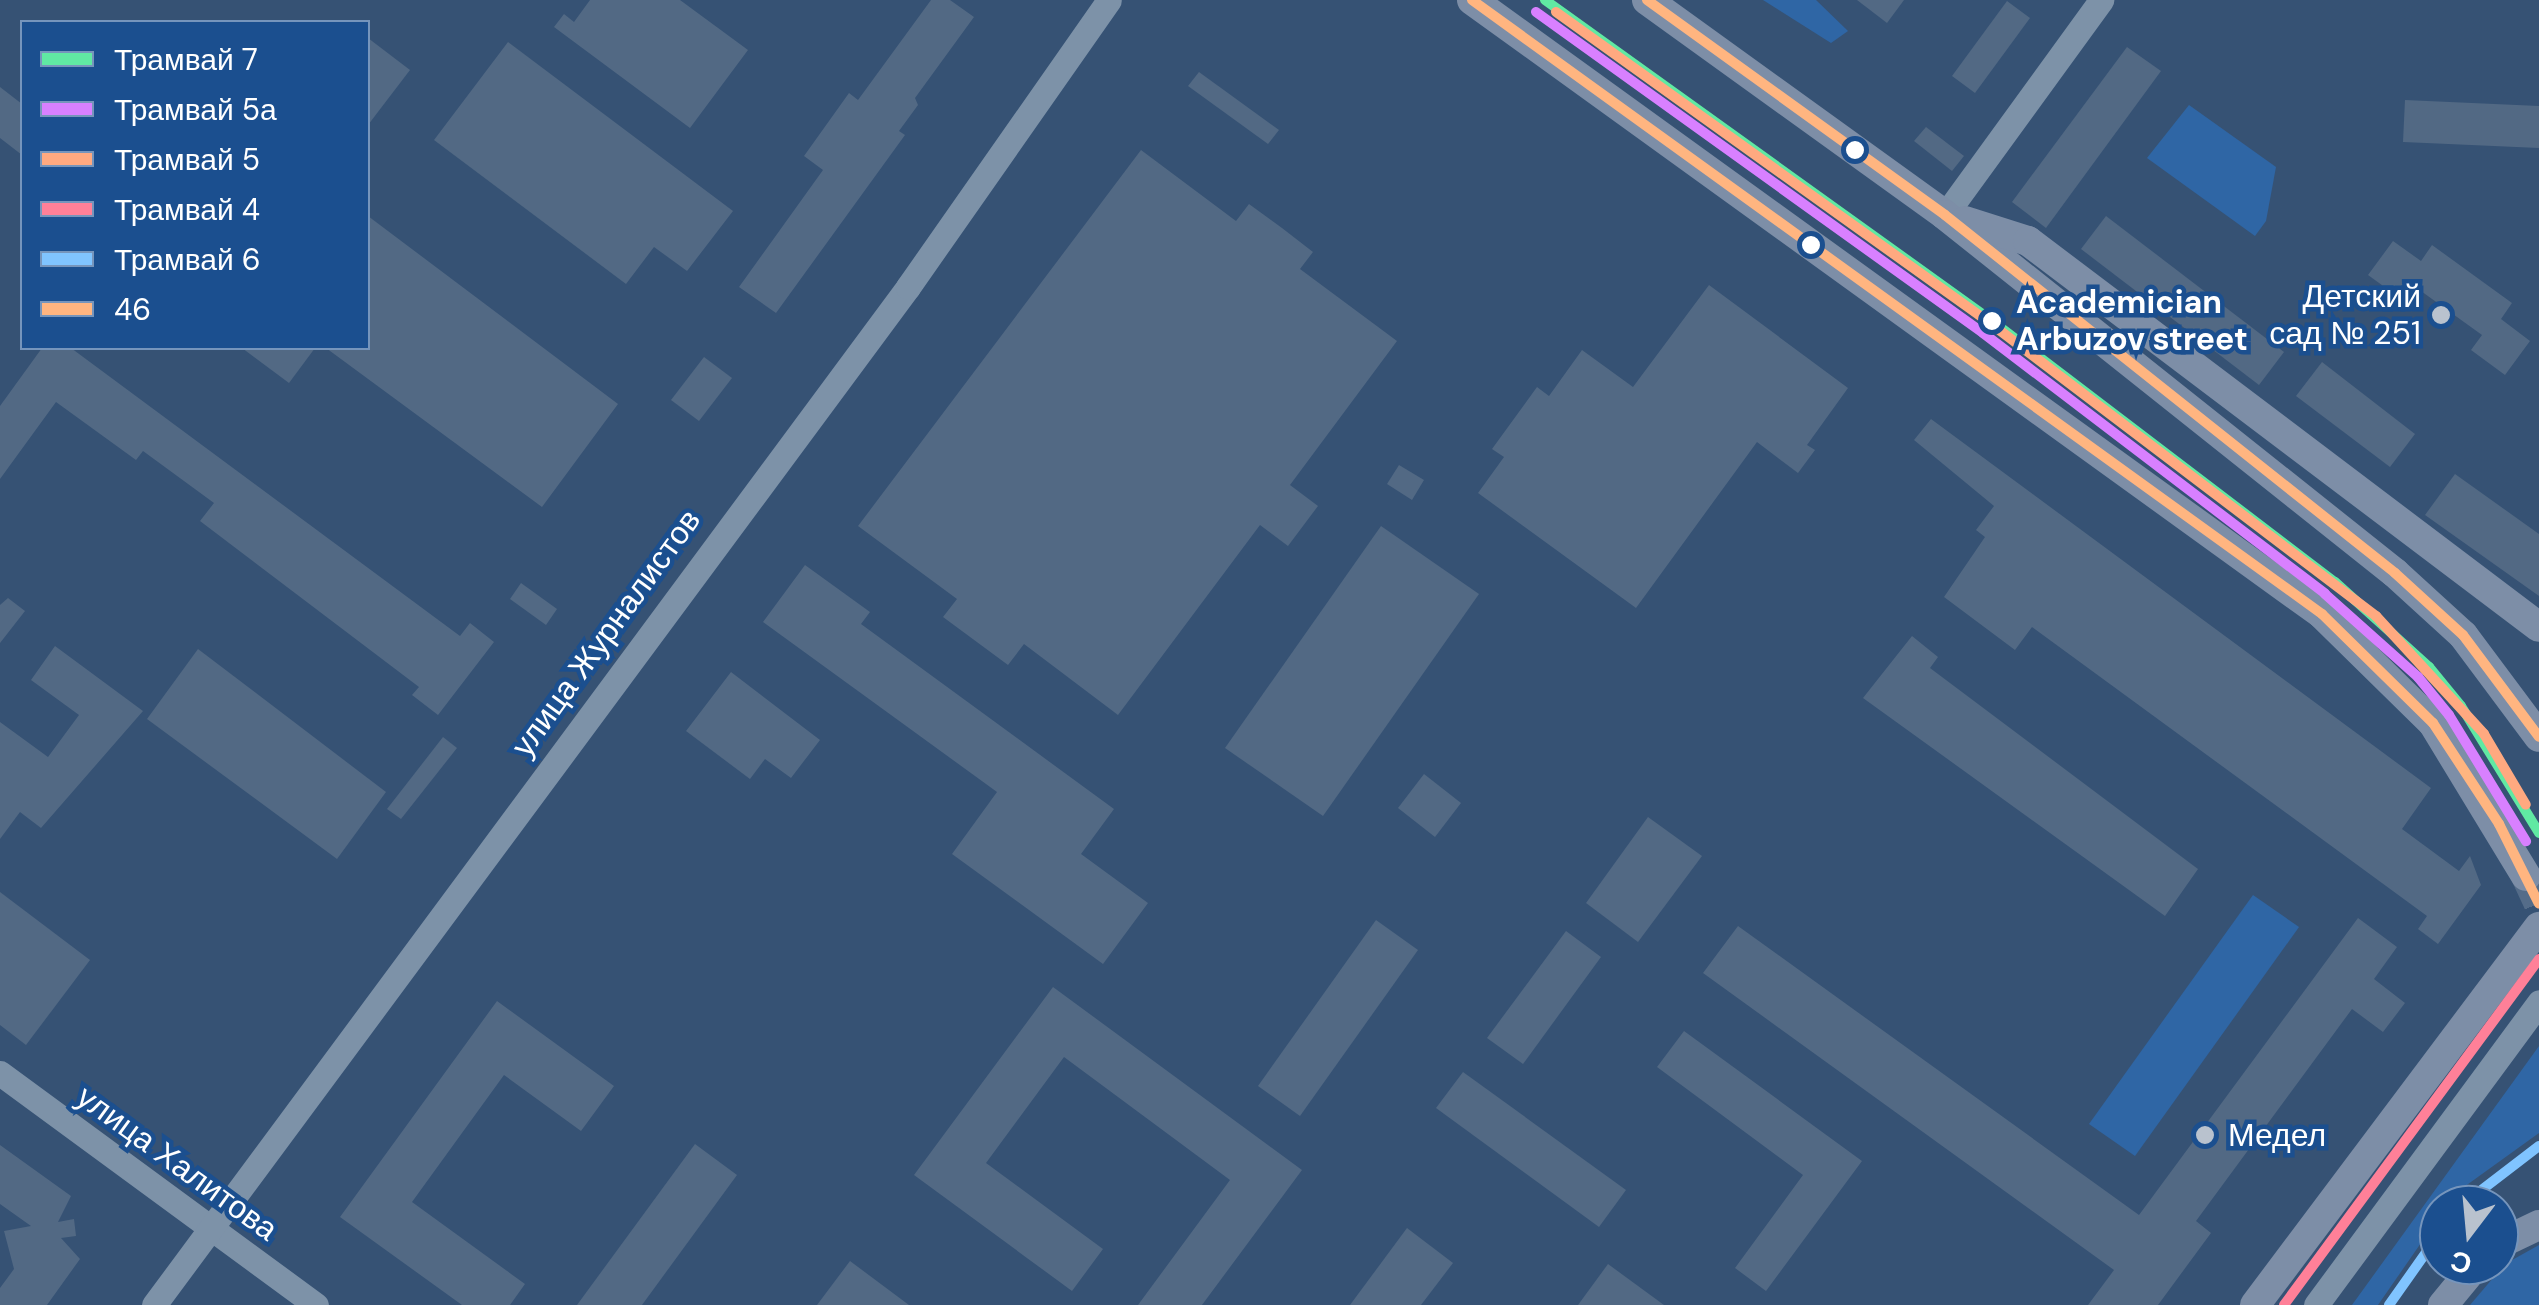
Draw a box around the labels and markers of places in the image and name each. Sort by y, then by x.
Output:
unlabelled marker [1845,140,1865,160]
unlabelled marker [1801,235,1821,255]
place label: Детский сад № 251 [2269,278,2421,353]
place label: Academician Arbuzov street [2016,284,2248,359]
marker: Детский сад № 251 [2430,304,2452,326]
marker: Academician Arbuzov street [1977,306,2007,336]
place label: Медел [2228,1116,2326,1154]
marker: Медел [2192,1122,2218,1148]

